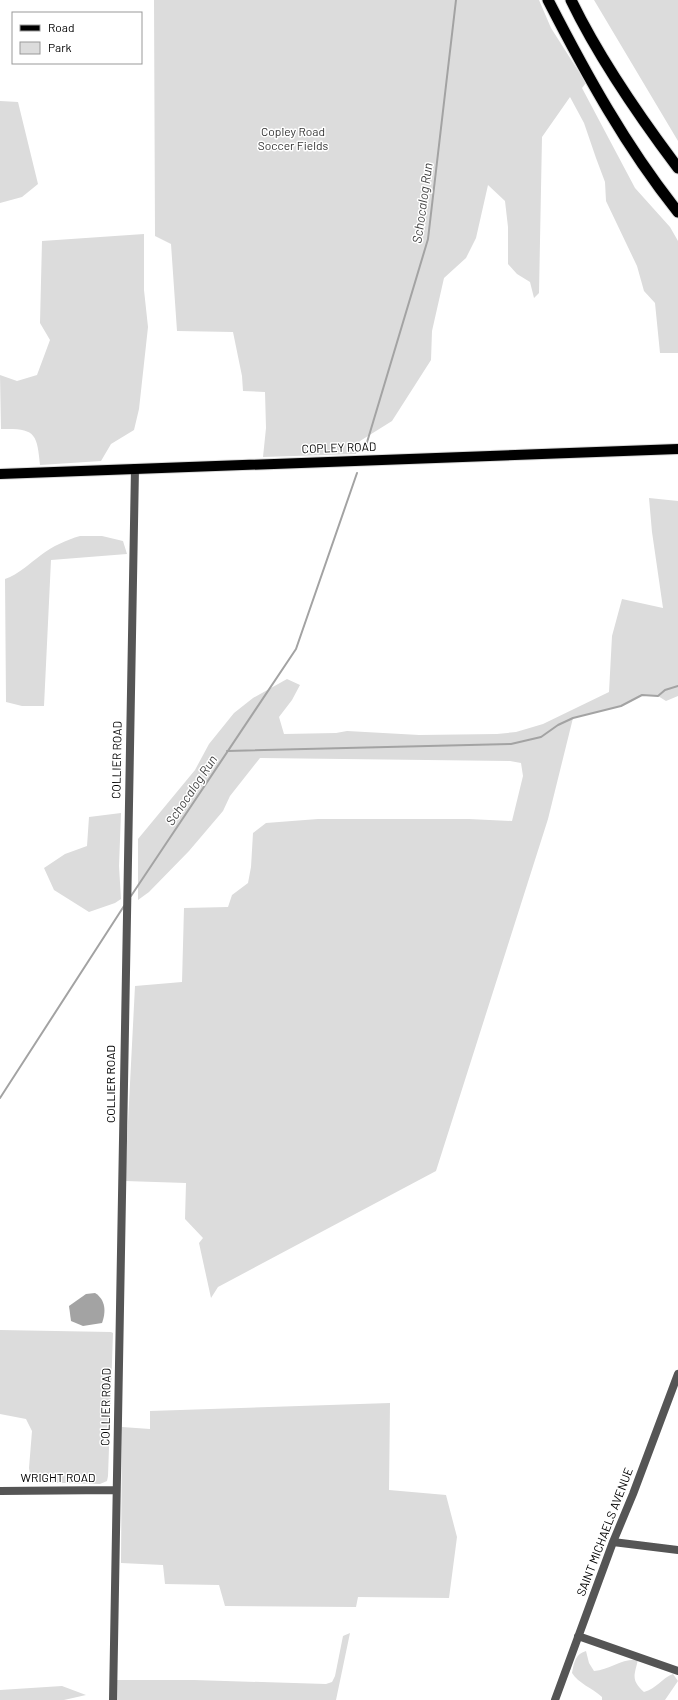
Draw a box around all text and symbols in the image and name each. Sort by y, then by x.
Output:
legend [12,12,142,64]
text: Road [48,20,75,34]
text: Park [48,40,72,54]
park label: Copley Road Soccer Fields [258,124,328,152]
water label: Schocalog Run [408,161,436,244]
street label: COPLEY ROAD [301,439,377,455]
street label: COLLIER ROAD [108,721,124,799]
water label: Schocalog Run [162,752,220,828]
street label: COLLIER ROAD [103,1045,117,1123]
street label: COLLIER ROAD [97,1368,113,1446]
street label: SAINT MICHAELS AVENUE [573,1465,635,1598]
street label: WRIGHT ROAD [21,1470,95,1484]

